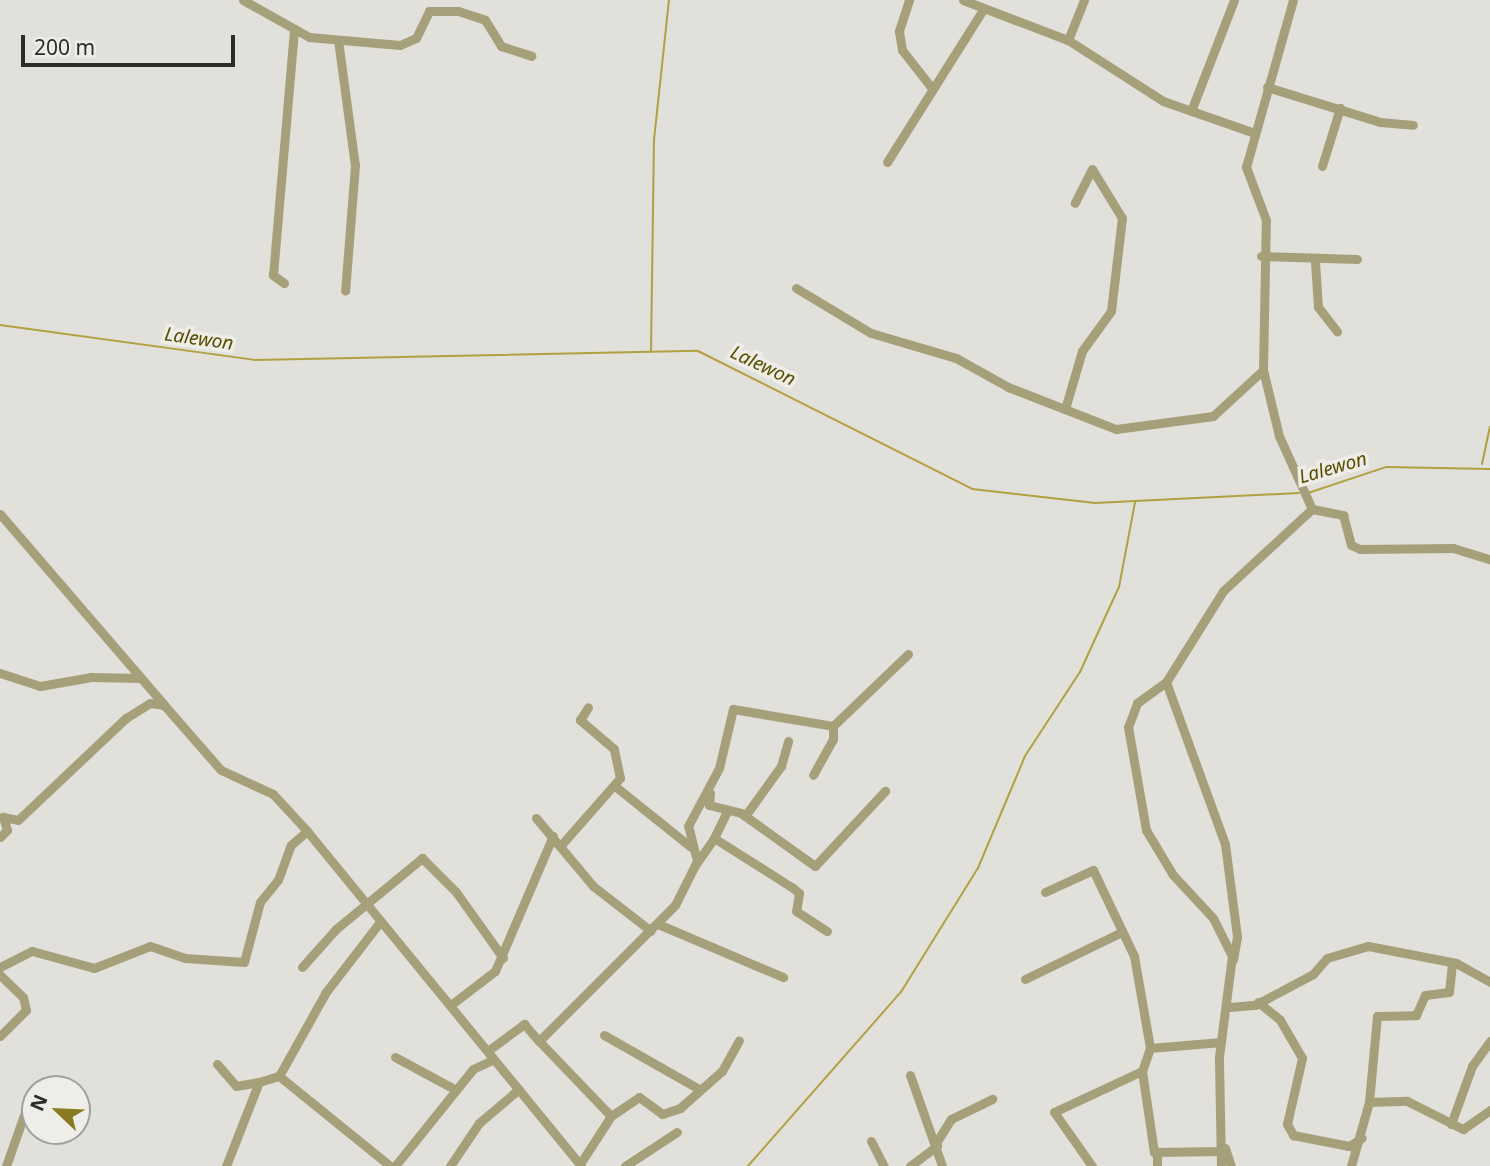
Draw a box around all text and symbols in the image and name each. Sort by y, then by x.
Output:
scale bar [24,21,238,65]
text: 200 m [34,33,95,61]
water label: Lalewon [163,323,235,355]
water label: Lalewon [727,341,799,391]
water label: Lalewon [1297,447,1369,489]
north arrow [21,1075,91,1145]
text: N [24,1090,53,1115]

